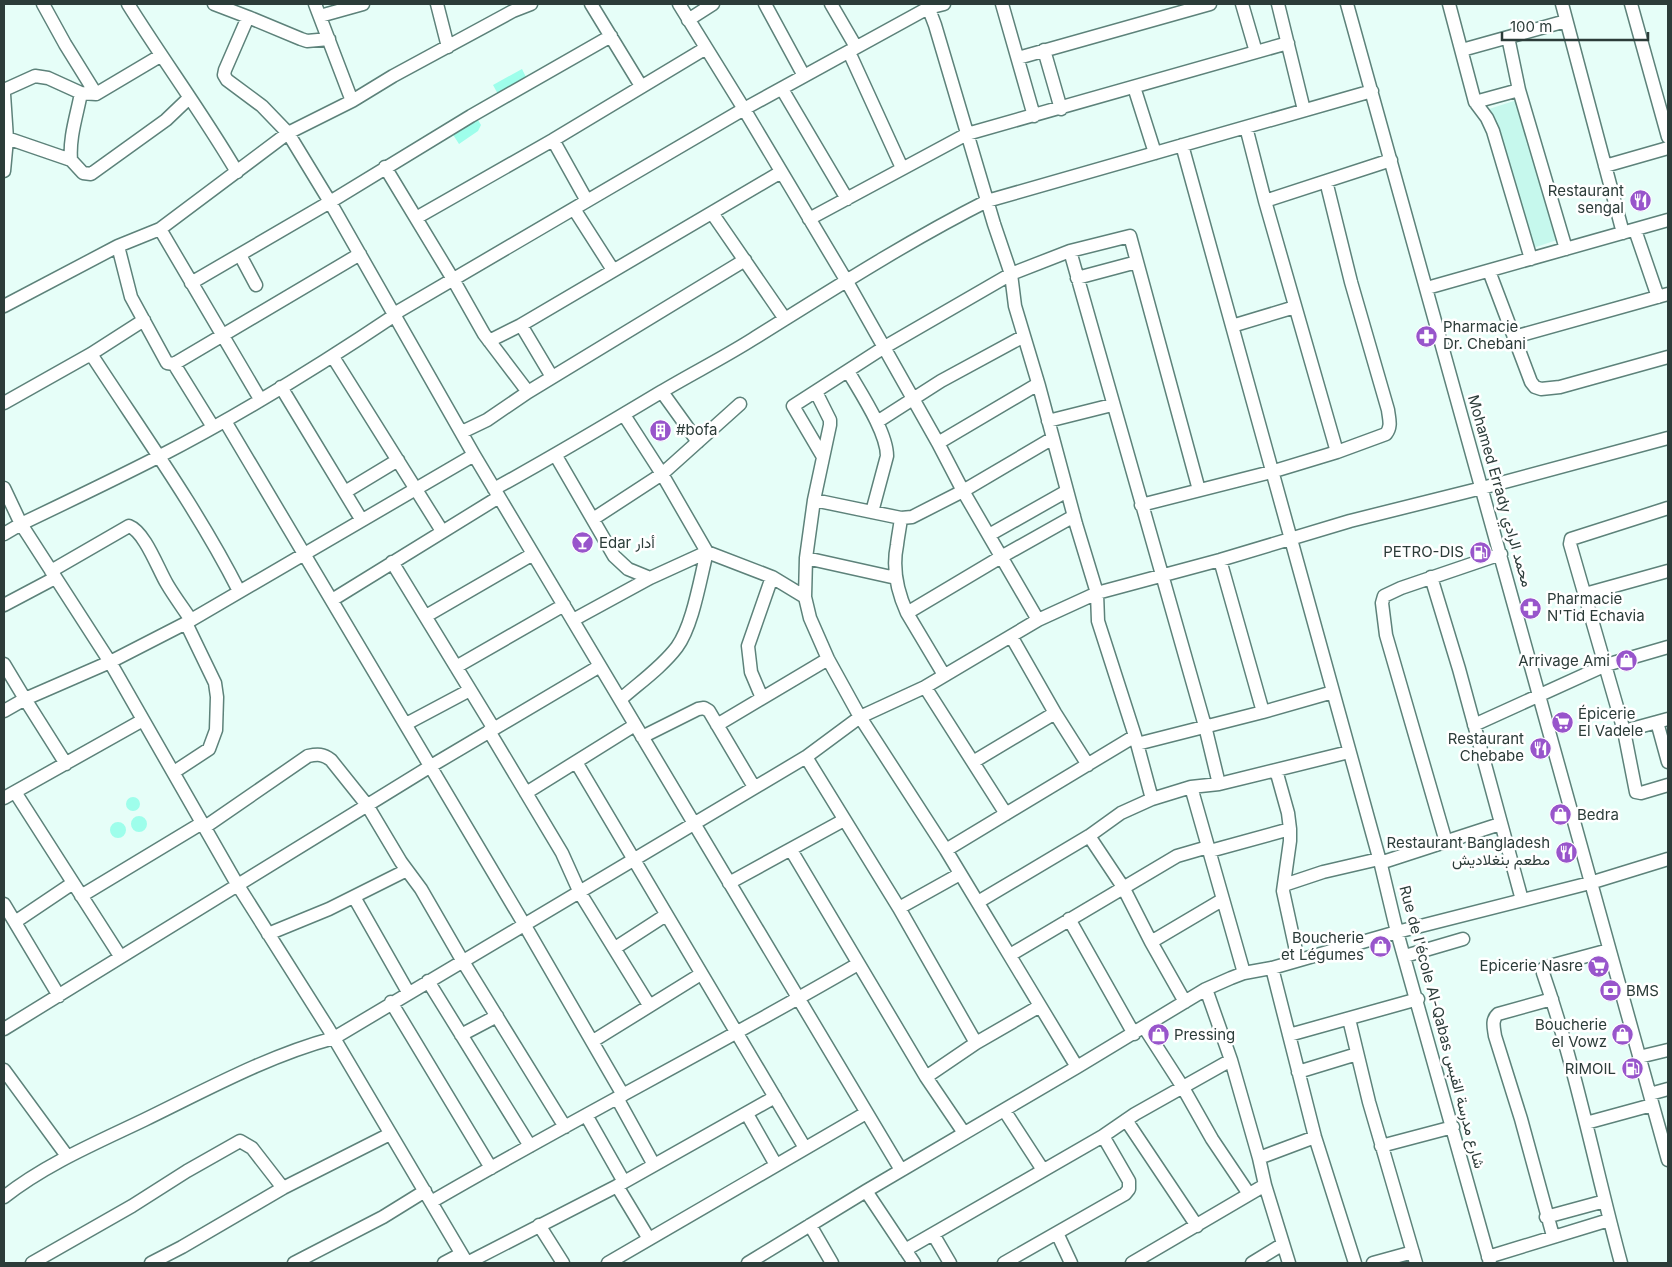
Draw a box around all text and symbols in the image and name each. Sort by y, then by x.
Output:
scale bar [1502,10,1648,42]
text: 100 m [1510,17,1552,36]
place label: Restaurant sengal [1548,181,1624,217]
restaurant icon: Restaurant sengal [1628,188,1652,212]
place label: Pharmacie Dr. Chebani [1443,317,1526,353]
pharmacy icon: Pharmacie Dr. Chebani [1415,324,1439,348]
street label: Mohamed Errady محمد الرادي [1460,393,1537,590]
building icon: #bofa [648,418,672,442]
place label: #bofa [676,420,717,439]
bar icon: Edar أدار [571,531,595,555]
place label: Edar أدار [599,533,655,552]
fuel station icon: PETRO-DIS [1468,540,1492,564]
place label: PETRO-DIS [1383,542,1464,561]
place label: Pharmacie N'Tid Echavia [1547,589,1645,625]
pharmacy icon: Pharmacie N'Tid Echavia [1519,596,1543,620]
shop icon: Arrivage Ami [1614,649,1638,673]
place label: Arrivage Ami [1518,651,1610,670]
place label: Épicerie El Vadele [1578,704,1643,740]
supermarket icon: Épicerie El Vadele [1550,711,1574,735]
place label: Restaurant Chebabe [1448,729,1524,765]
restaurant icon: Restaurant Chebabe [1528,736,1552,760]
shop icon: Bedra [1549,803,1573,827]
place label: Bedra [1577,805,1619,824]
place label: Restaurant Bangladesh مطعم بنغلاديش [1387,833,1550,870]
restaurant icon: Restaurant Bangladesh مطعم بنغلاديش [1554,840,1578,864]
street label: Rue de l'école Al-Qabas شارع مدرسة القبس [1394,883,1490,1171]
place label: Boucherie et Légumes [1281,928,1364,964]
shop icon: Boucherie et Légumes [1368,935,1392,959]
supermarket icon: Epicerie Nasre [1587,954,1611,978]
place label: Epicerie Nasre [1480,956,1583,975]
bank icon: BMS [1598,979,1622,1003]
place label: BMS [1626,981,1659,1000]
place label: Boucherie el Vowz [1535,1015,1607,1051]
shop icon: Boucherie el Vowz [1611,1022,1635,1046]
shop icon: Pressing [1146,1023,1170,1047]
place label: Pressing [1174,1025,1235,1044]
fuel station icon: RIMOIL [1620,1057,1644,1081]
place label: RIMOIL [1565,1059,1616,1078]

